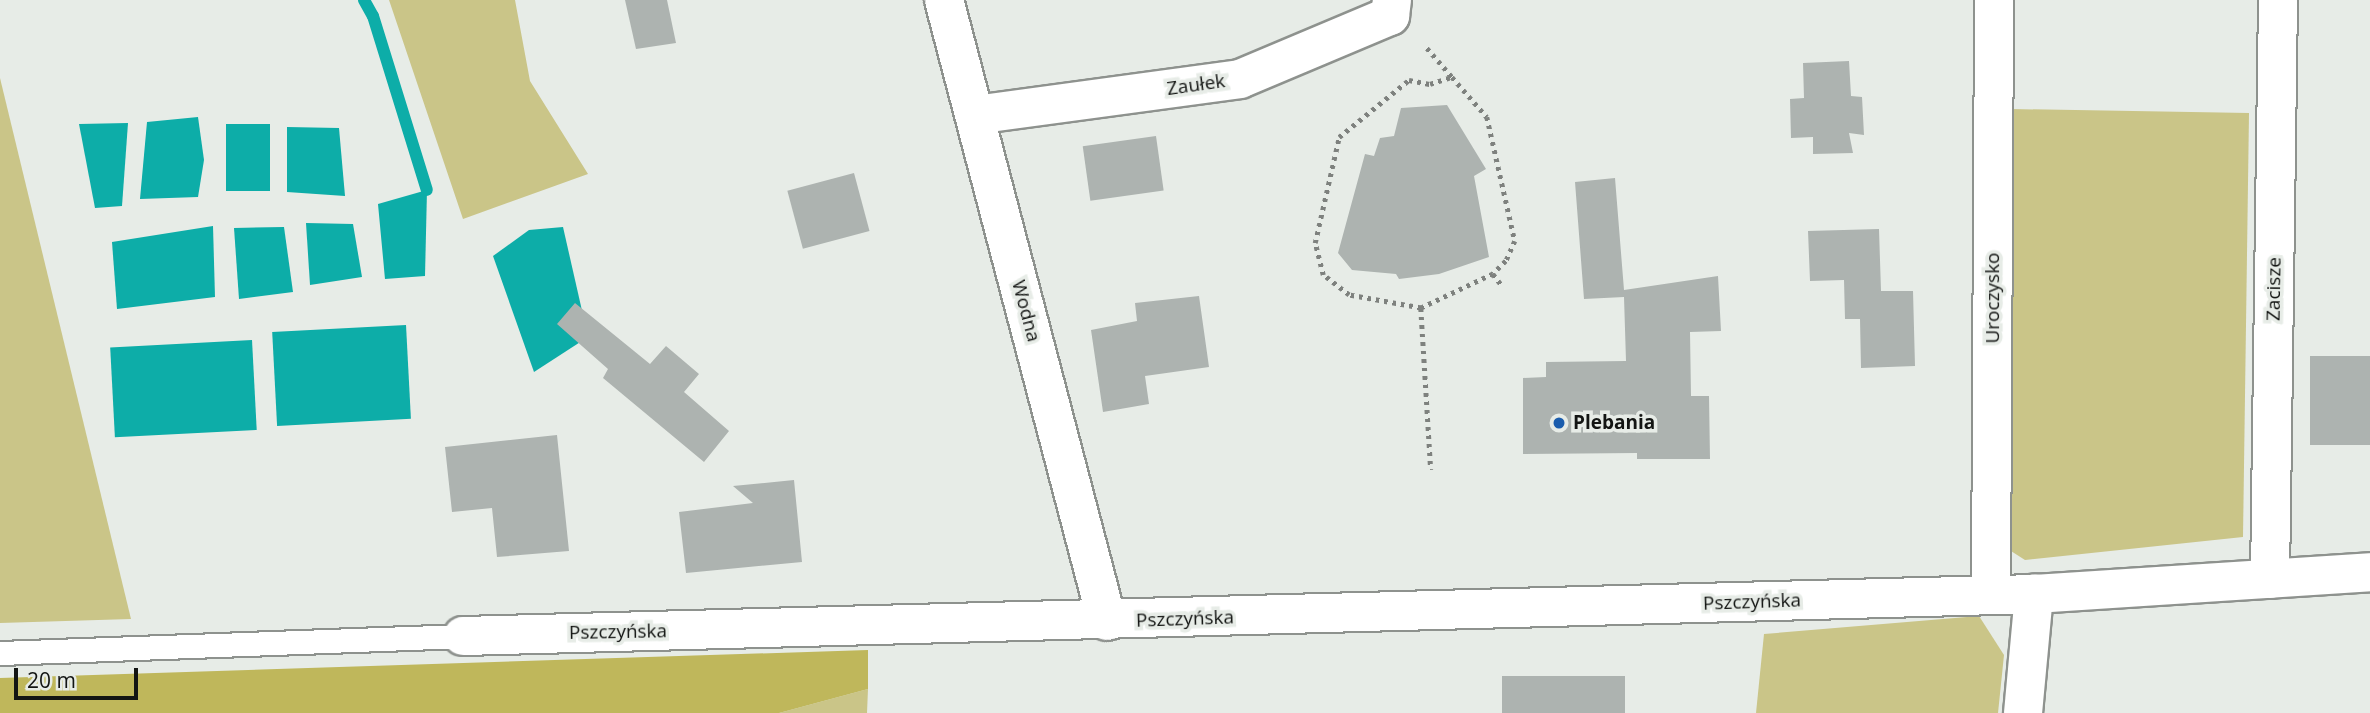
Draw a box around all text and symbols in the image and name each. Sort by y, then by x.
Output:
street label: Zaułek [1165,70,1227,100]
street label: Uroczysko [1982,252,2004,344]
street label: Zacisze [2262,257,2286,321]
street label: Wodna [1007,278,1045,344]
place label: Plebania [1573,412,1655,434]
marker: Plebania [1551,415,1567,431]
street label: Pszczyńska [1703,589,1801,615]
street label: Pszczyńska [1136,606,1234,632]
street label: Pszczyńska [569,620,667,644]
scale bar [18,654,142,698]
text: 20 m [27,666,76,694]

